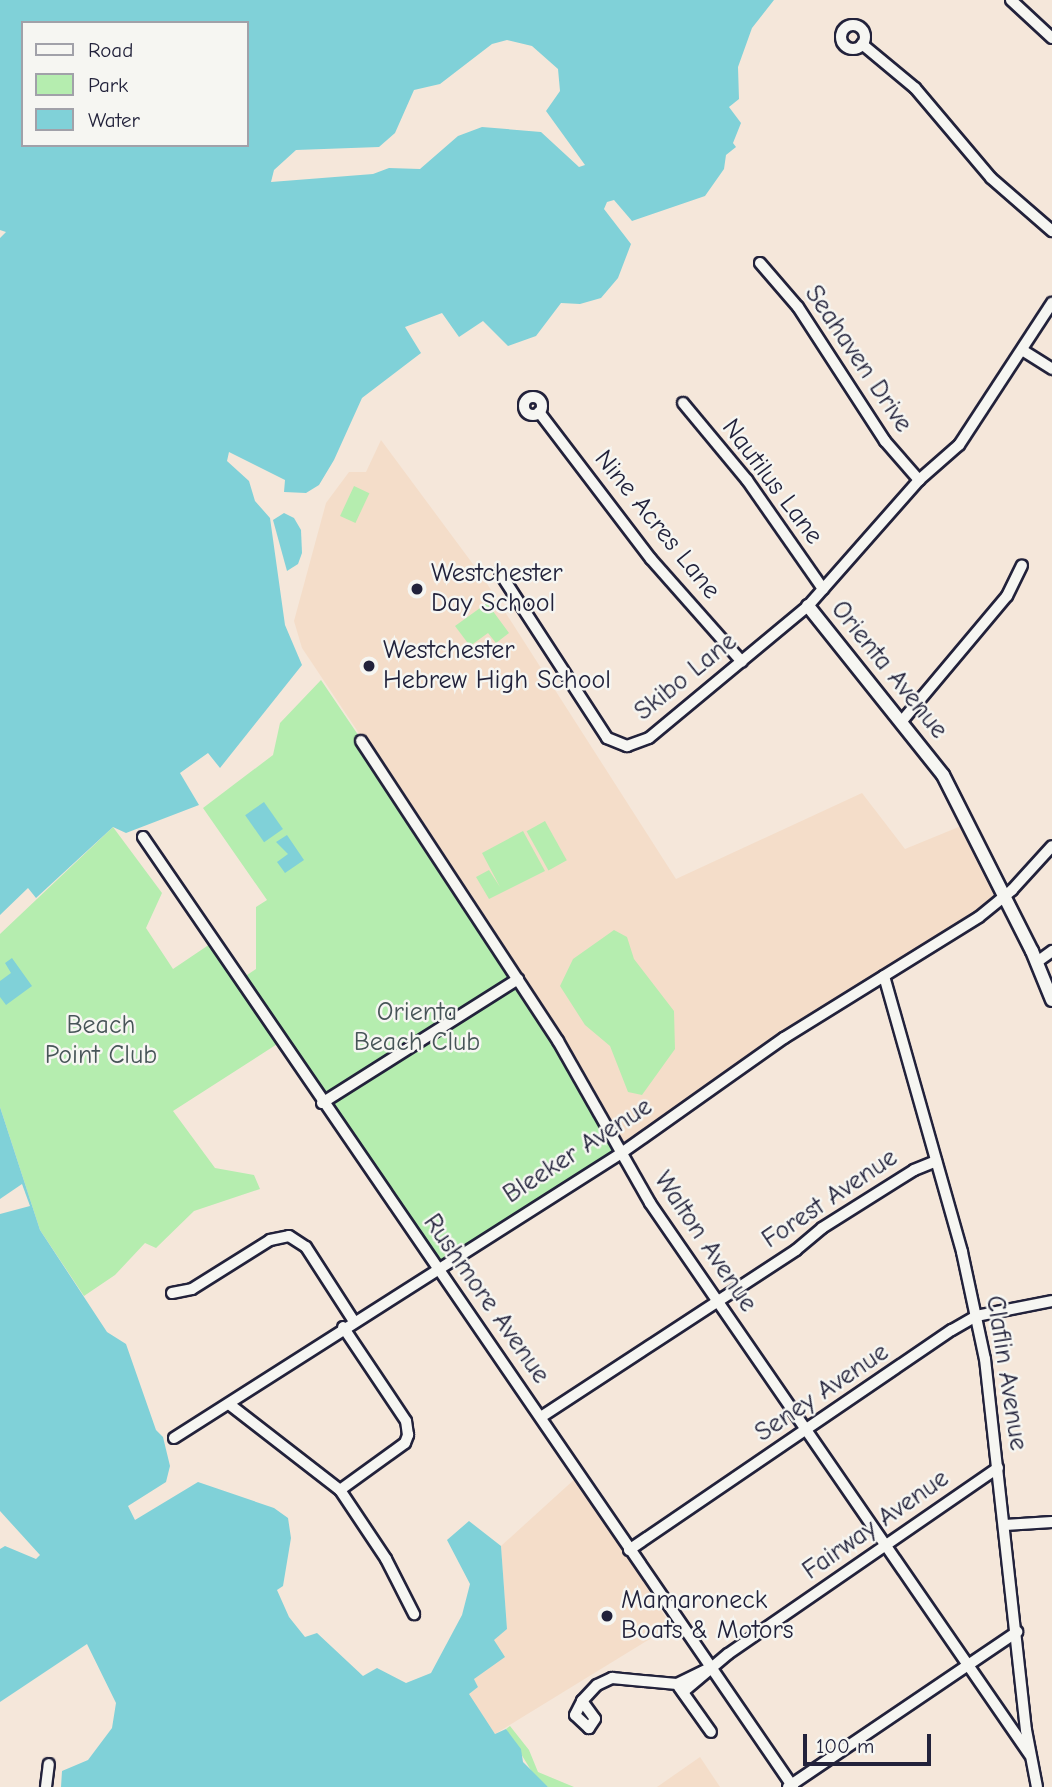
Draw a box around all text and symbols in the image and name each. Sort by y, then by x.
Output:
legend [21,21,248,147]
text: Road [88,38,133,62]
text: Park [88,73,128,97]
text: Water [88,108,140,132]
street label: Seahaven Drive [797,280,919,438]
street label: Nautilus Lane [715,413,829,551]
street label: Nine Acres Lane [587,444,727,606]
place label: Westchester Day School [431,558,563,620]
marker: Westchester Day School [409,581,425,597]
street label: Orienta Avenue [824,595,954,745]
street label: Skibo Lane [629,626,743,728]
place label: Westchester Hebrew High School [383,635,611,696]
marker: Westchester Hebrew High School [361,658,377,674]
park label: Orienta Beach Club [354,997,480,1058]
park label: Beach Point Club [45,1010,157,1072]
street label: Bleeker Avenue [498,1091,658,1211]
street label: Forest Avenue [757,1142,903,1256]
street label: Walton Avenue [647,1166,763,1318]
street label: Rushmore Avenue [416,1208,556,1390]
street label: Claflin Avenue [978,1293,1034,1453]
street label: Seney Avenue [749,1337,895,1449]
street label: Fairway Avenue [797,1463,955,1587]
place label: Mamaroneck Boats & Motors [621,1585,794,1646]
marker: Mamaroneck Boats & Motors [599,1608,615,1624]
scale bar [807,1720,935,1764]
text: 100 m [816,1734,874,1758]

